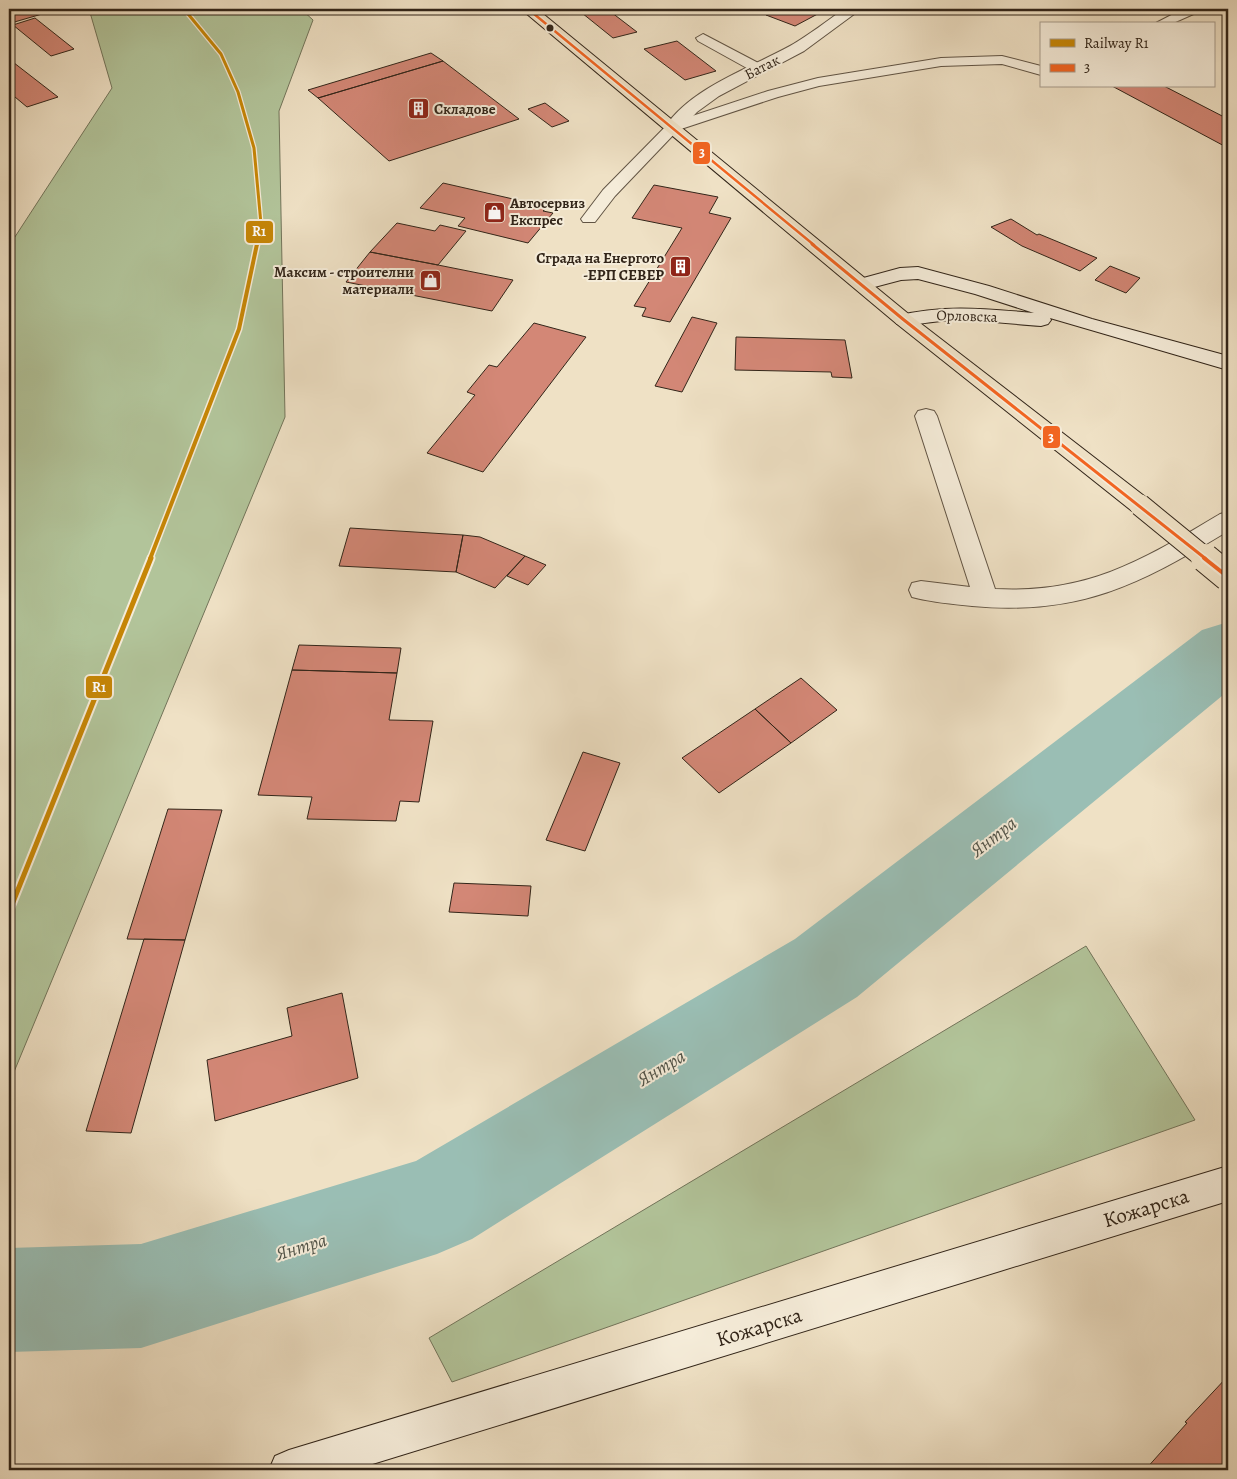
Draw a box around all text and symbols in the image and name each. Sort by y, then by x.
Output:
legend [1040,22,1214,88]
unlabelled marker [545,23,555,33]
text: Railway R1 [1084,33,1149,53]
street label: Батак [741,50,783,84]
text: 3 [1084,57,1090,77]
building icon: Складове [406,97,430,121]
place label: Складове [434,99,496,119]
line badge: 3 [692,141,711,165]
text: 3 [699,143,705,162]
place label: Автосервиз Експрес [509,193,585,230]
shop icon: Автосервиз Експрес [482,200,506,224]
line badge: R1 [245,220,274,244]
text: R1 [252,222,266,241]
place label: Сграда на Енергото -ЕРП СЕВЕР [536,248,664,285]
building icon: Сграда на Енергото -ЕРП СЕВЕР [668,255,692,279]
place label: Максим - строителни материали [274,262,414,299]
shop icon: Максим - строителни материали [418,269,442,293]
street label: Орловска [936,305,998,327]
line badge: 3 [1042,425,1061,449]
text: 3 [1048,428,1054,447]
line badge: R1 [85,675,113,699]
text: R1 [92,678,106,697]
water label: Янтра [964,810,1022,864]
water label: Янтра [632,1043,691,1093]
street label: Кожарска [1100,1182,1193,1234]
water label: Янтра [272,1227,330,1267]
street label: Кожарска [713,1301,806,1353]

